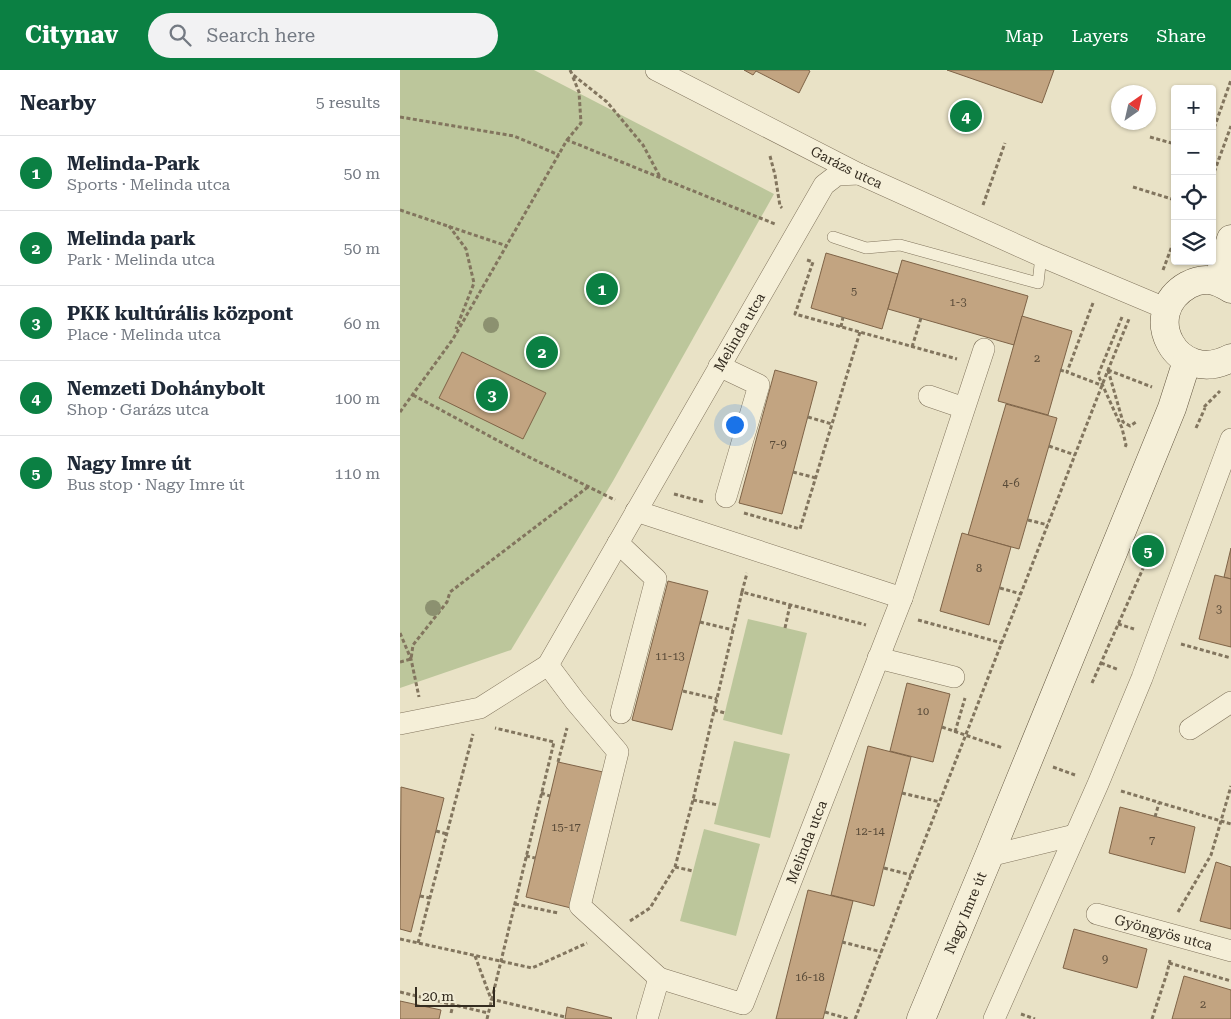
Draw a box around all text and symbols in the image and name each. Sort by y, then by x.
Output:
search box [148,13,498,58]
text: Citynav [25,21,118,49]
icon: search [166,21,194,49]
text: Search here [206,24,315,47]
text: Map [1005,25,1044,46]
text: Layers [1072,25,1128,46]
text: Share [1156,25,1206,46]
north arrow [1111,85,1156,130]
map controls [1171,85,1216,265]
button: + [1171,85,1216,130]
text: Nearby [20,91,96,115]
text: 5 results [316,93,380,112]
pin: 4 [950,97,982,135]
button: − [1171,130,1216,175]
street label: Garázs utca [808,143,885,192]
text: Melinda-Park [67,152,200,175]
text: 1 [32,164,40,183]
text: 50 m [343,164,380,183]
text: Sports · Melinda utca [67,175,230,194]
button: locate [1171,175,1216,220]
button: layers [1171,220,1216,265]
text: Melinda park [67,227,196,250]
text: 2 [32,239,40,258]
text: 50 m [343,239,380,258]
text: Park · Melinda utca [67,250,215,269]
pin: 1 [586,270,618,308]
house number: 5 [851,285,857,298]
street label: Melinda utca [711,290,768,374]
house number: 1-3 [949,296,967,309]
text: PKK kultúrális központ [67,302,293,325]
text: 3 [32,314,40,333]
text: 60 m [343,314,380,333]
text: Place · Melinda utca [67,325,221,344]
pin: 2 [526,333,558,371]
house number: 2 [1034,352,1040,365]
pin: 3 [476,376,508,414]
text: Nemzeti Dohánybolt [67,377,265,400]
text: 4 [32,389,40,408]
text: 100 m [334,389,380,408]
text: Shop · Garázs utca [67,400,209,419]
your location [722,412,748,438]
house number: 7-9 [769,438,787,451]
text: Nagy Imre út [67,452,191,475]
text: 5 [32,464,40,483]
text: 110 m [334,464,380,483]
text: Bus stop · Nagy Imre út [67,475,245,494]
house number: 4-6 [1002,477,1020,490]
pin: 5 [1132,532,1164,570]
house number: 8 [976,562,982,575]
house number: 3 [1216,603,1222,616]
house number: 11-13 [655,650,685,663]
house number: 10 [917,705,929,718]
street label: Melinda utca [783,798,830,886]
house number: 15-17 [551,821,581,834]
house number: 12-14 [855,825,886,838]
house number: 7 [1149,834,1155,847]
street label: Nagy Imre út [941,869,989,956]
street label: Gyöngyös utca [1113,911,1215,954]
house number: 9 [1102,953,1108,966]
house number: 16-18 [795,971,825,984]
scale bar [415,984,495,1007]
text: 20 m [422,988,454,1004]
house number: 2 [1200,998,1206,1011]

